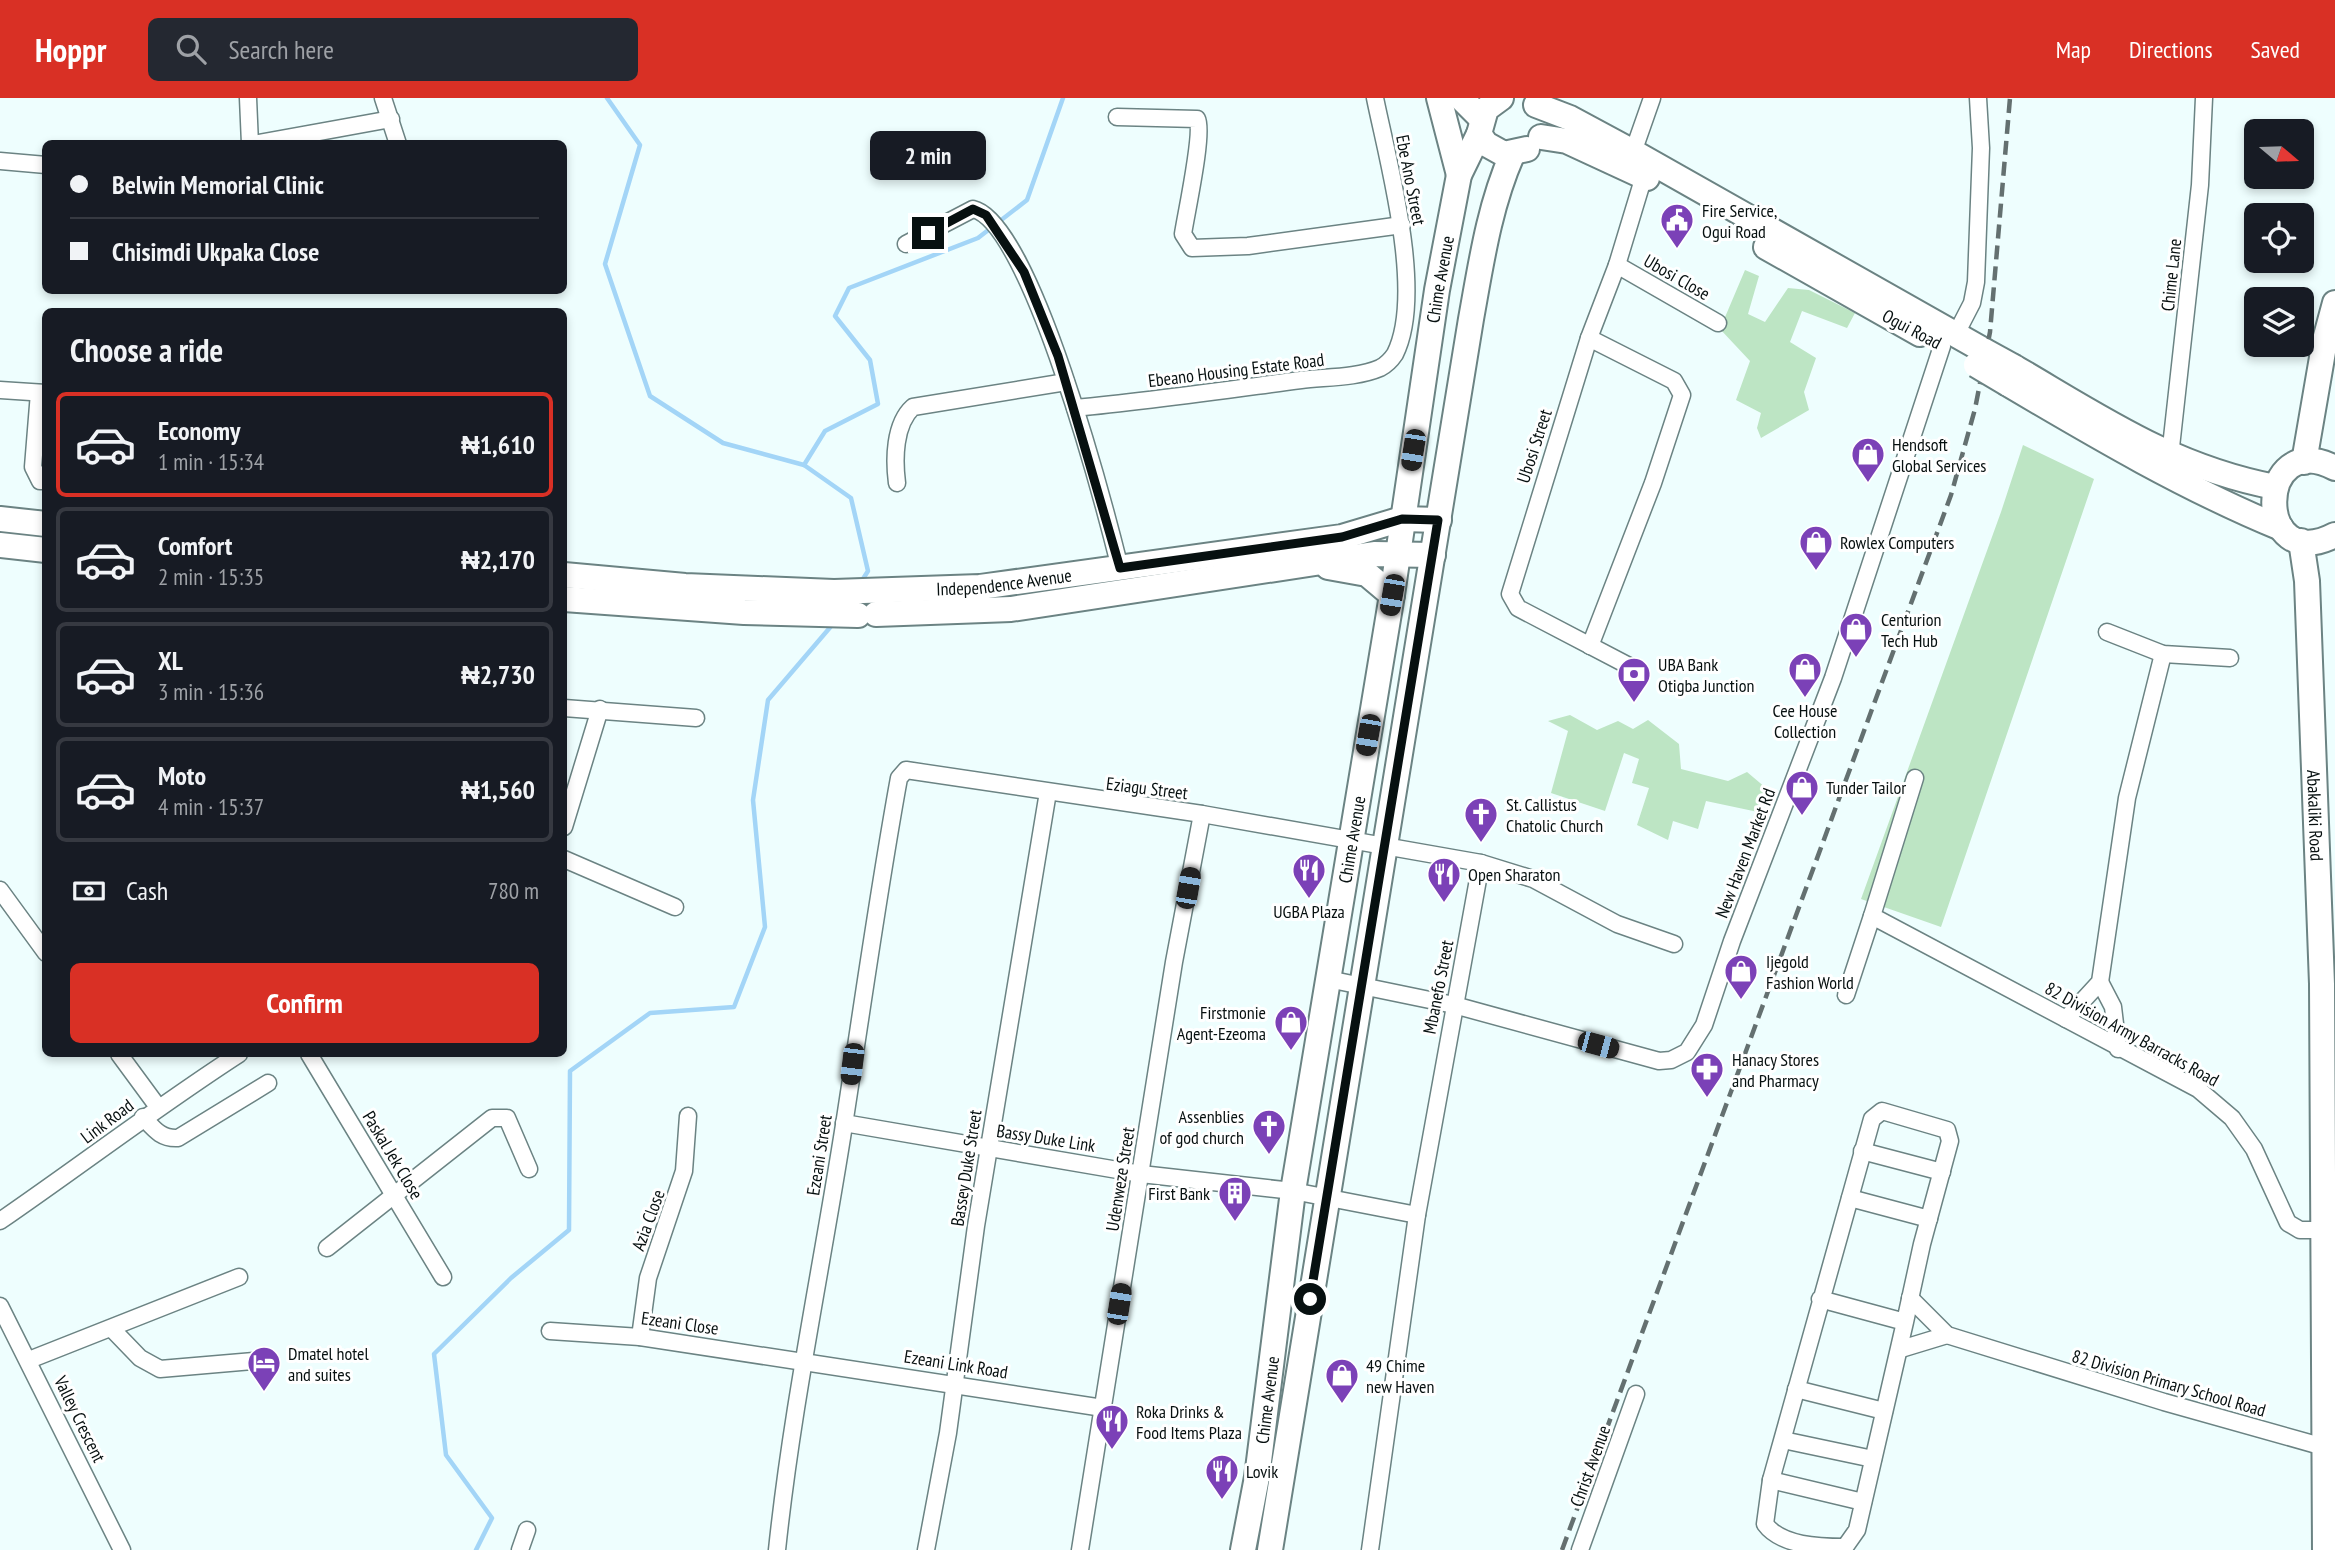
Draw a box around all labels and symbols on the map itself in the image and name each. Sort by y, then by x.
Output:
north arrow [2244,119,2314,189]
callout: 2 min [870,131,986,180]
street label: Ebe Ano Street [1391,133,1431,227]
place label: Fire Service, Ogui Road [1702,199,1777,243]
public building icon: Fire Service, Ogui Road [1658,201,1696,250]
route end [912,217,944,249]
street label: Chime Avenue [1421,234,1459,324]
street label: Chime Lane [2156,238,2186,312]
street label: Ubosi Close [1640,249,1714,305]
street label: Ogui Road [1878,304,1946,354]
street label: Ebeano Housing Estate Road [1147,348,1325,392]
street label: Ubosi Street [1511,406,1557,486]
car [1400,428,1427,472]
place label: Hendsoft Global Services [1892,433,1986,477]
shop icon: Hendsoft Global Services [1849,435,1887,484]
shop icon: Rowlex Computers [1797,523,1835,572]
place label: Rowlex Computers [1840,531,1954,554]
street label: Independence Avenue [936,563,1073,600]
car [1379,572,1406,618]
place label: Centurion Tech Hub [1881,608,1941,652]
shop icon: Centurion Tech Hub [1837,610,1875,659]
shop icon: Cee House Collection [1786,650,1824,699]
place label: UBA Bank Otigba Junction [1658,653,1754,697]
bank icon: UBA Bank Otigba Junction [1615,655,1653,704]
place label: Cee House Collection [1772,699,1838,743]
car [1355,712,1382,758]
shop icon: Tunder Tailor [1783,768,1821,817]
street label: Abakaliki Road [2303,769,2329,861]
street label: Eziagu Street [1105,772,1189,804]
place label: Tunder Tailor [1826,776,1906,799]
street label: New Haven Market Rd [1710,785,1780,921]
place label: St. Callistus Chatolic Church [1506,793,1603,837]
street label: Chime Avenue [1333,794,1370,885]
church icon: St. Callistus Chatolic Church [1462,795,1500,844]
restaurant icon: UGBA Plaza [1290,851,1328,900]
restaurant icon: Open Sharaton [1425,855,1463,904]
place label: Open Sharaton [1468,863,1560,886]
car [1175,865,1202,911]
place label: UGBA Plaza [1273,900,1345,923]
street label: Mbanefo Street [1418,938,1458,1036]
place label: Ijegold Fashion World [1766,950,1854,994]
shop icon: Ijegold Fashion World [1722,952,1760,1001]
street label: 82 Division Army Barracks Road [2041,977,2223,1091]
place label: Firstmonie Agent-Ezeoma [1177,1001,1266,1045]
shop icon: Firstmonie Agent-Ezeoma [1272,1003,1310,1052]
car [1575,1029,1622,1061]
car [840,1042,865,1086]
place label: Hanacy Stores and Pharmacy [1732,1048,1819,1092]
pharmacy icon: Hanacy Stores and Pharmacy [1688,1050,1726,1099]
street label: Link Road [76,1094,138,1148]
place label: Assenblies of god church [1159,1105,1244,1149]
street label: Paskal Jek Close [358,1107,428,1203]
church icon: Assenblies of god church [1250,1107,1288,1156]
street label: Bassey Duke Street [945,1108,987,1228]
street label: Ezeani Street [801,1113,837,1197]
street label: Bassy Duke Link [995,1119,1097,1157]
street label: Udenweze Street [1100,1125,1140,1233]
building icon: First Bank [1216,1174,1254,1223]
place label: First Bank [1148,1182,1210,1205]
street label: Azia Close [626,1186,670,1254]
car [1106,1282,1133,1326]
route start [1294,1283,1326,1315]
street label: Ezeani Close [640,1306,720,1340]
place label: Dmatel hotel and suites [288,1342,370,1386]
hotel icon: Dmatel hotel and suites [245,1344,283,1393]
street label: Ezeani Link Road [903,1344,1009,1384]
street label: 82 Division Primary School Road [2069,1344,2269,1422]
place label: 49 Chime new Haven [1366,1354,1434,1398]
street label: Chime Avenue [1250,1355,1284,1445]
shop icon: 49 Chime new Haven [1323,1356,1361,1405]
street label: Valley Crescent [49,1371,111,1466]
place label: Roka Drinks & Food Items Plaza [1136,1400,1242,1444]
restaurant icon: Roka Drinks & Food Items Plaza [1093,1402,1131,1451]
street label: Christ Avenue [1565,1422,1615,1510]
restaurant icon: Lovik [1203,1452,1241,1501]
place label: Lovik [1246,1460,1278,1483]

